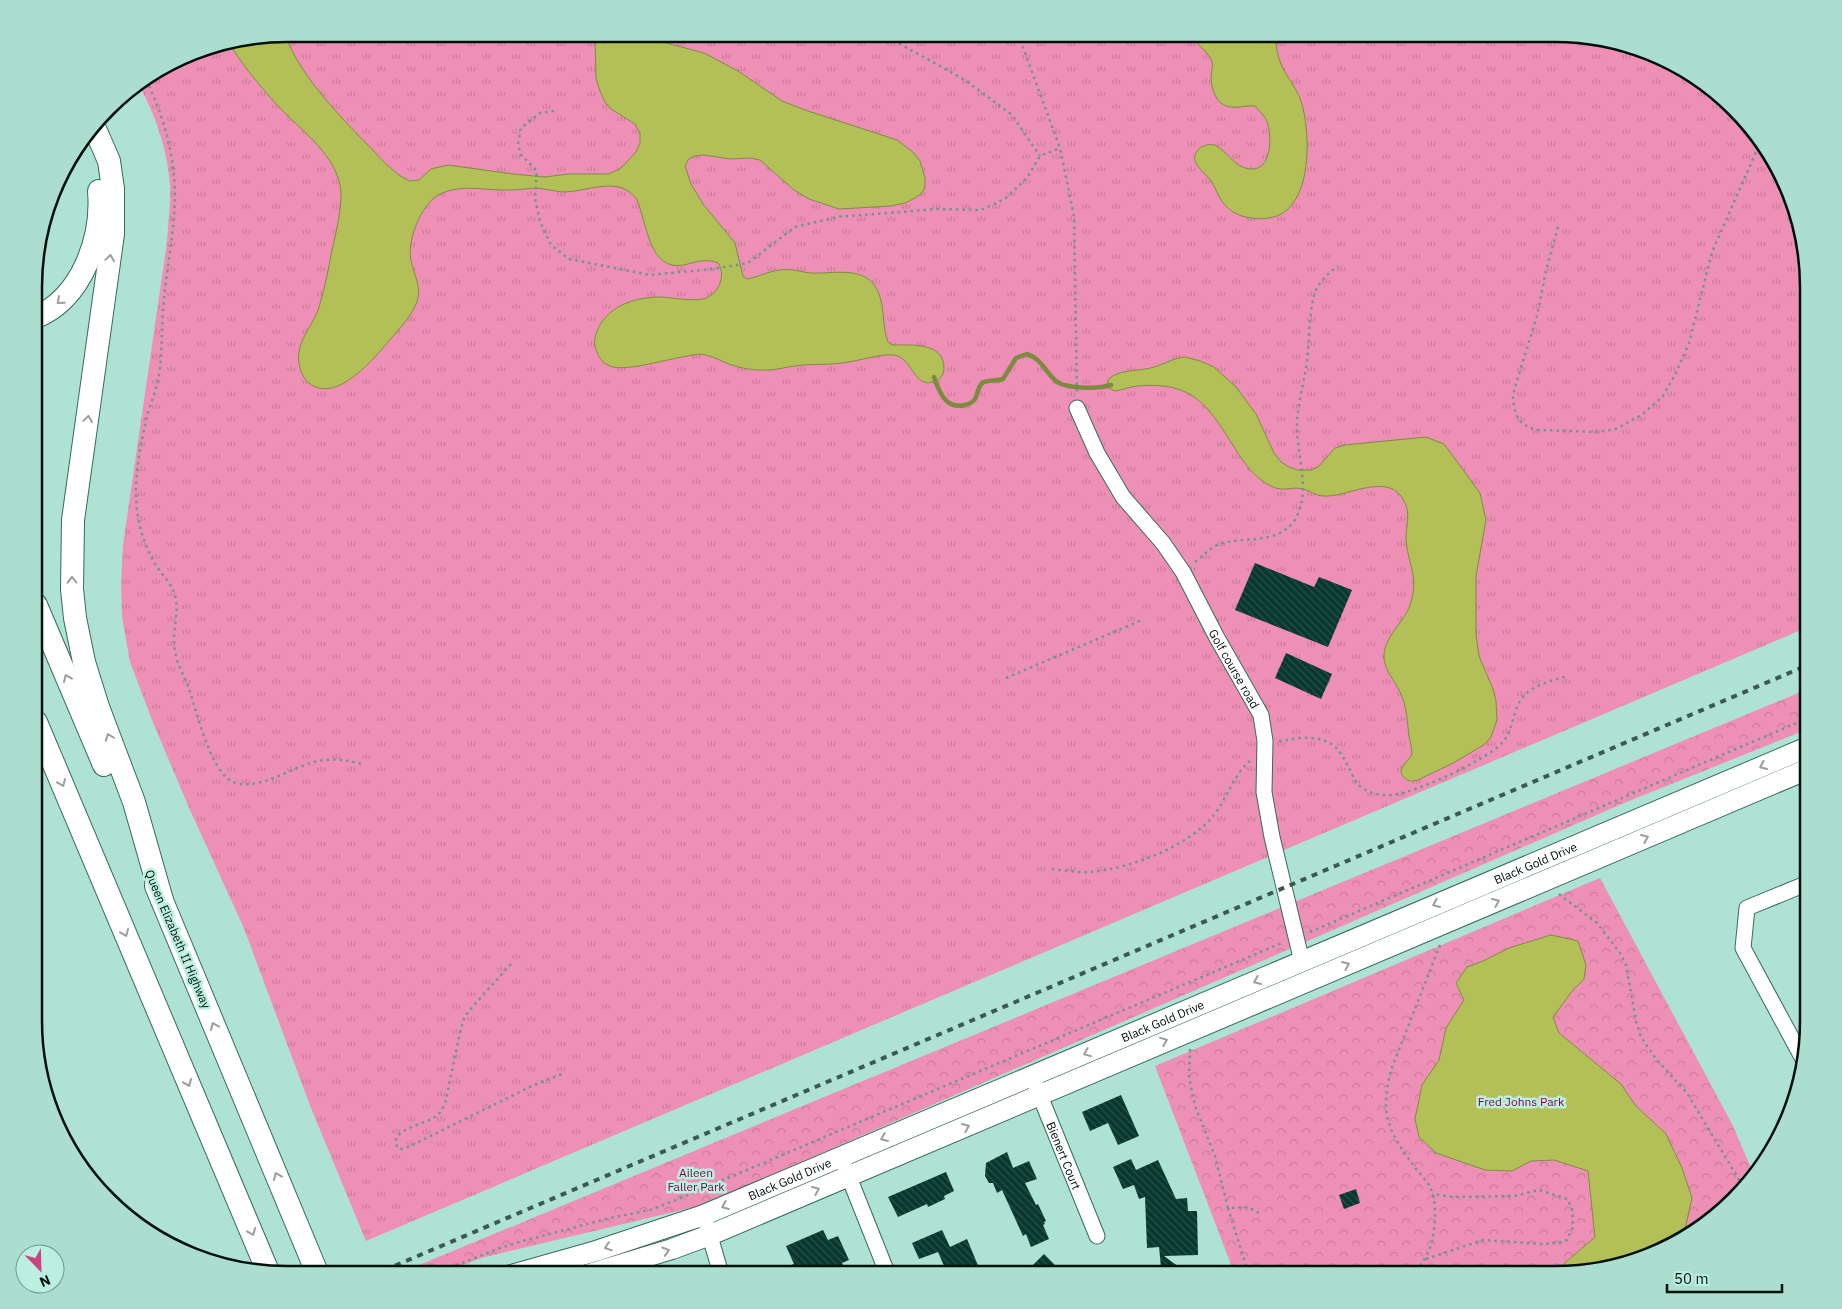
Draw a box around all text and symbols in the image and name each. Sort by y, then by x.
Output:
one-way arrow [104,253,115,261]
one-way arrow [57,295,66,304]
one-way arrow [82,414,92,423]
one-way arrow [67,576,77,584]
street label: Golf course road [1206,626,1263,711]
one-way arrow [63,674,74,683]
one-way arrow [105,733,115,742]
one-way arrow [1759,760,1768,770]
one-way arrow [55,778,66,787]
one-way arrow [1640,834,1649,845]
street label: Black Gold Drive [1491,838,1579,887]
street label: Queen Elizabeth II Highway [142,867,214,1011]
one-way arrow [1432,898,1441,909]
one-way arrow [1491,898,1500,908]
one-way arrow [119,928,130,937]
one-way arrow [1341,961,1350,971]
one-way arrow [1253,975,1262,985]
street label: Black Gold Drive [1119,996,1207,1045]
one-way arrow [210,1022,221,1031]
one-way arrow [1159,1037,1167,1047]
one-way arrow [1083,1046,1092,1057]
one-way arrow [183,1078,193,1086]
park label: Fred Johns Park [1478,1094,1565,1109]
street label: Bienert Court [1044,1119,1085,1192]
one-way arrow [961,1122,970,1133]
one-way arrow [880,1131,889,1142]
street label: Black Gold Drive [746,1154,834,1203]
park label: Aileen Faller Park [667,1165,725,1194]
one-way arrow [273,1172,283,1181]
one-way arrow [811,1185,820,1196]
one-way arrow [722,1200,730,1210]
one-way arrow [245,1227,256,1236]
one-way arrow [604,1241,613,1251]
north arrow [15,1244,65,1294]
one-way arrow [661,1247,669,1257]
scale bar [1667,1262,1782,1294]
text: 50 m [1674,1269,1709,1288]
text: N [37,1271,53,1291]

